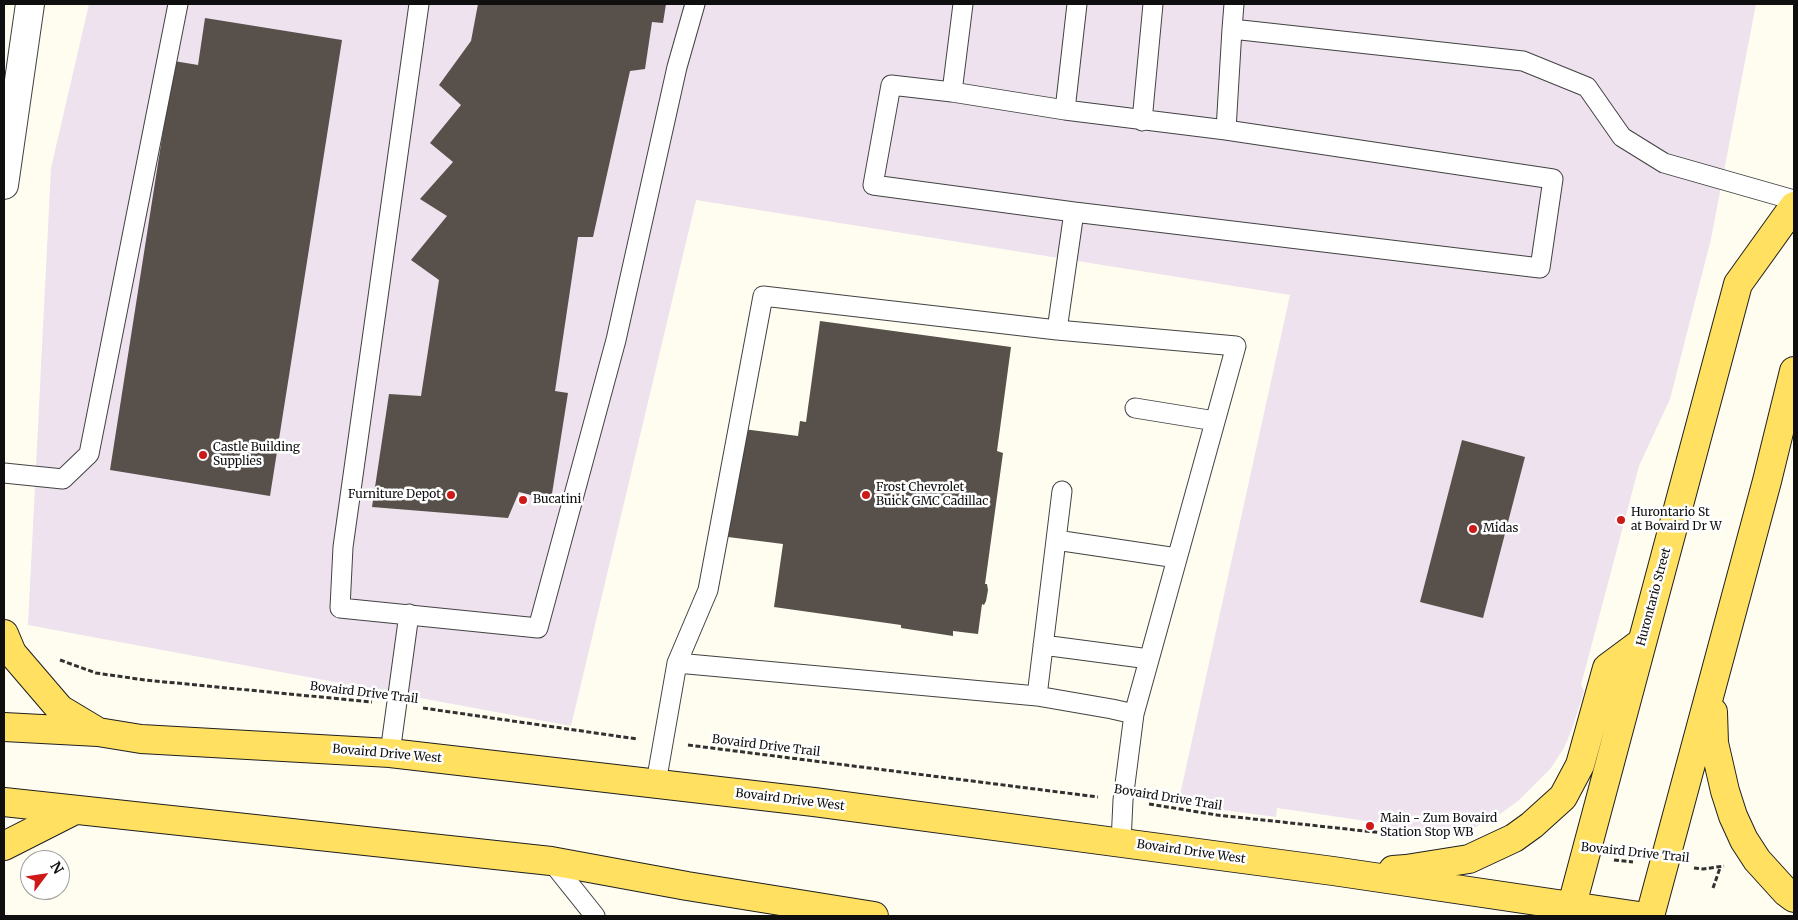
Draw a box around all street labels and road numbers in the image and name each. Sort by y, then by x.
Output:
street label: Hurontario Street [1634,546,1674,648]
street label: Bovaird Drive Trail [309,679,419,707]
street label: Bovaird Drive Trail [711,732,821,760]
street label: Bovaird Drive West [332,742,442,766]
street label: Bovaird Drive Trail [1113,782,1223,814]
street label: Bovaird Drive West [735,786,845,814]
street label: Bovaird Drive West [1136,837,1246,867]
street label: Bovaird Drive Trail [1580,840,1690,866]

